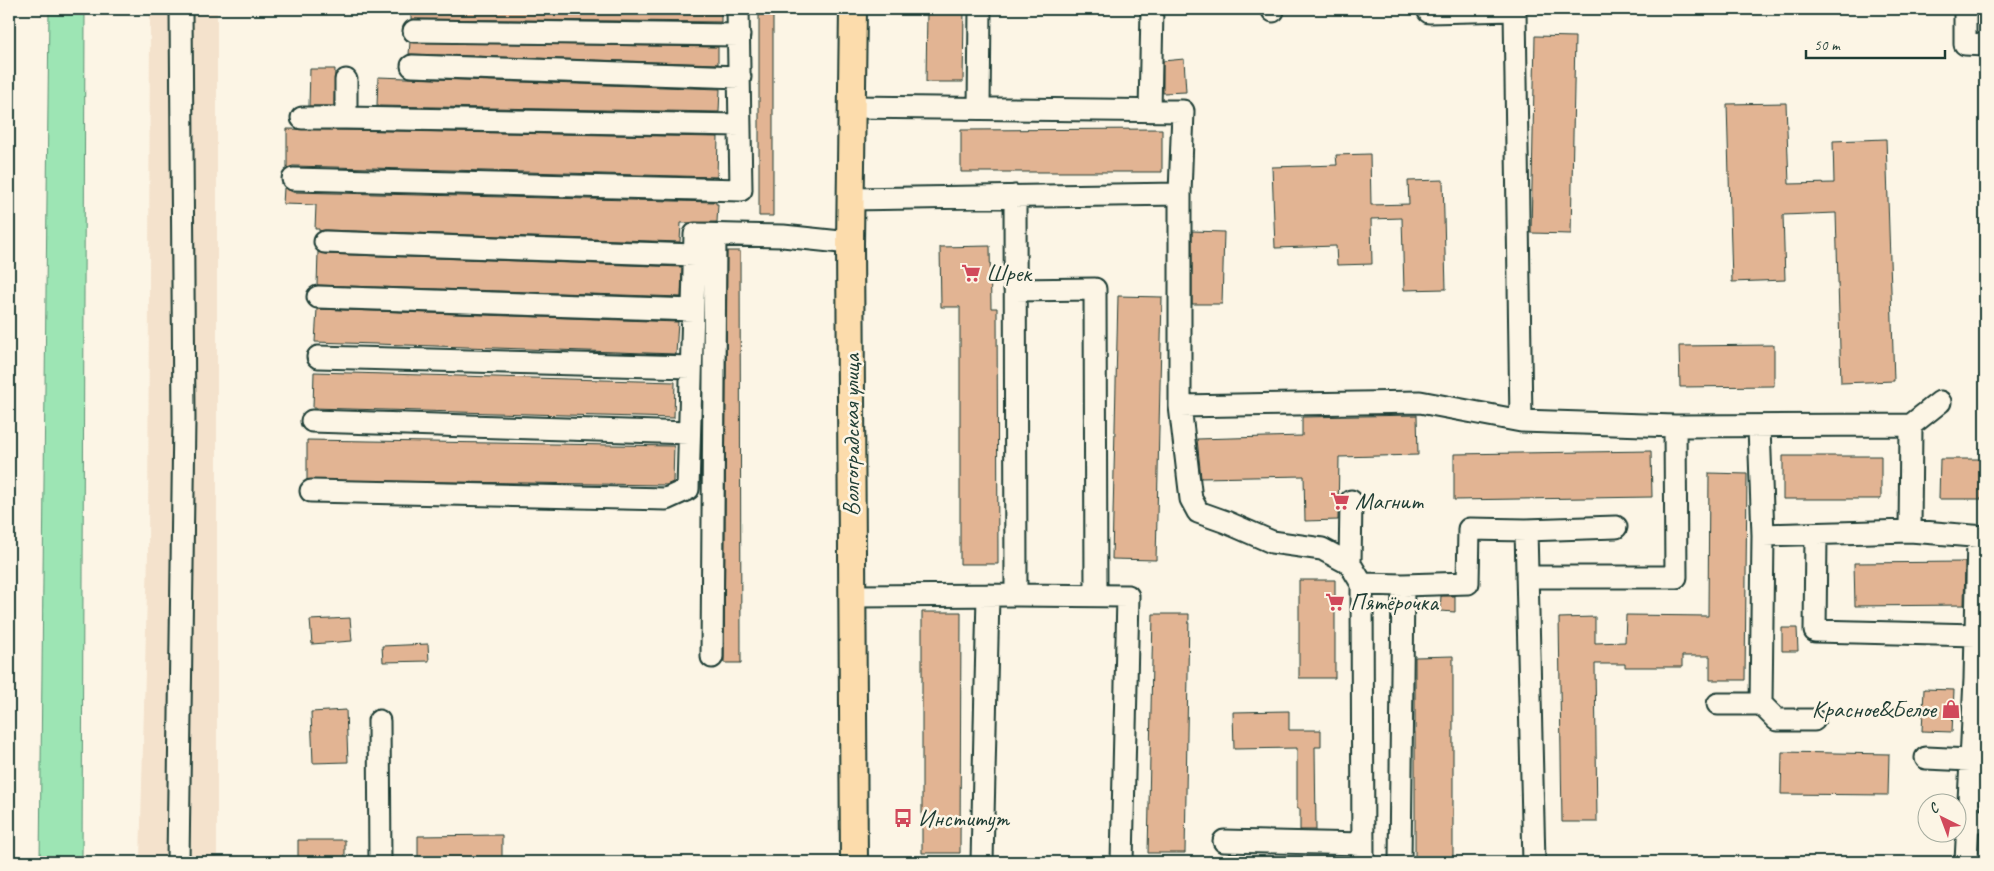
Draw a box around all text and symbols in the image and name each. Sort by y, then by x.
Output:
scale bar [1806,28,1945,60]
text: 50 m [1814,36,1841,55]
place label: Шрек [986,258,1033,288]
supermarket icon: Шрек [960,262,982,284]
street label: Волгоградская улица [836,352,866,516]
place label: Магнит [1355,486,1424,516]
supermarket icon: Магнит [1329,490,1351,512]
place label: Пятёрочка [1350,587,1439,617]
supermarket icon: Пятёрочка [1324,591,1346,613]
place label: Красное&Белое [1812,694,1938,724]
shop icon: Красное&Белое [1940,698,1962,720]
north arrow [1916,794,1966,844]
text: С [1925,799,1943,817]
place label: Институт [918,803,1010,833]
bus stop icon: Институт [892,807,914,829]

